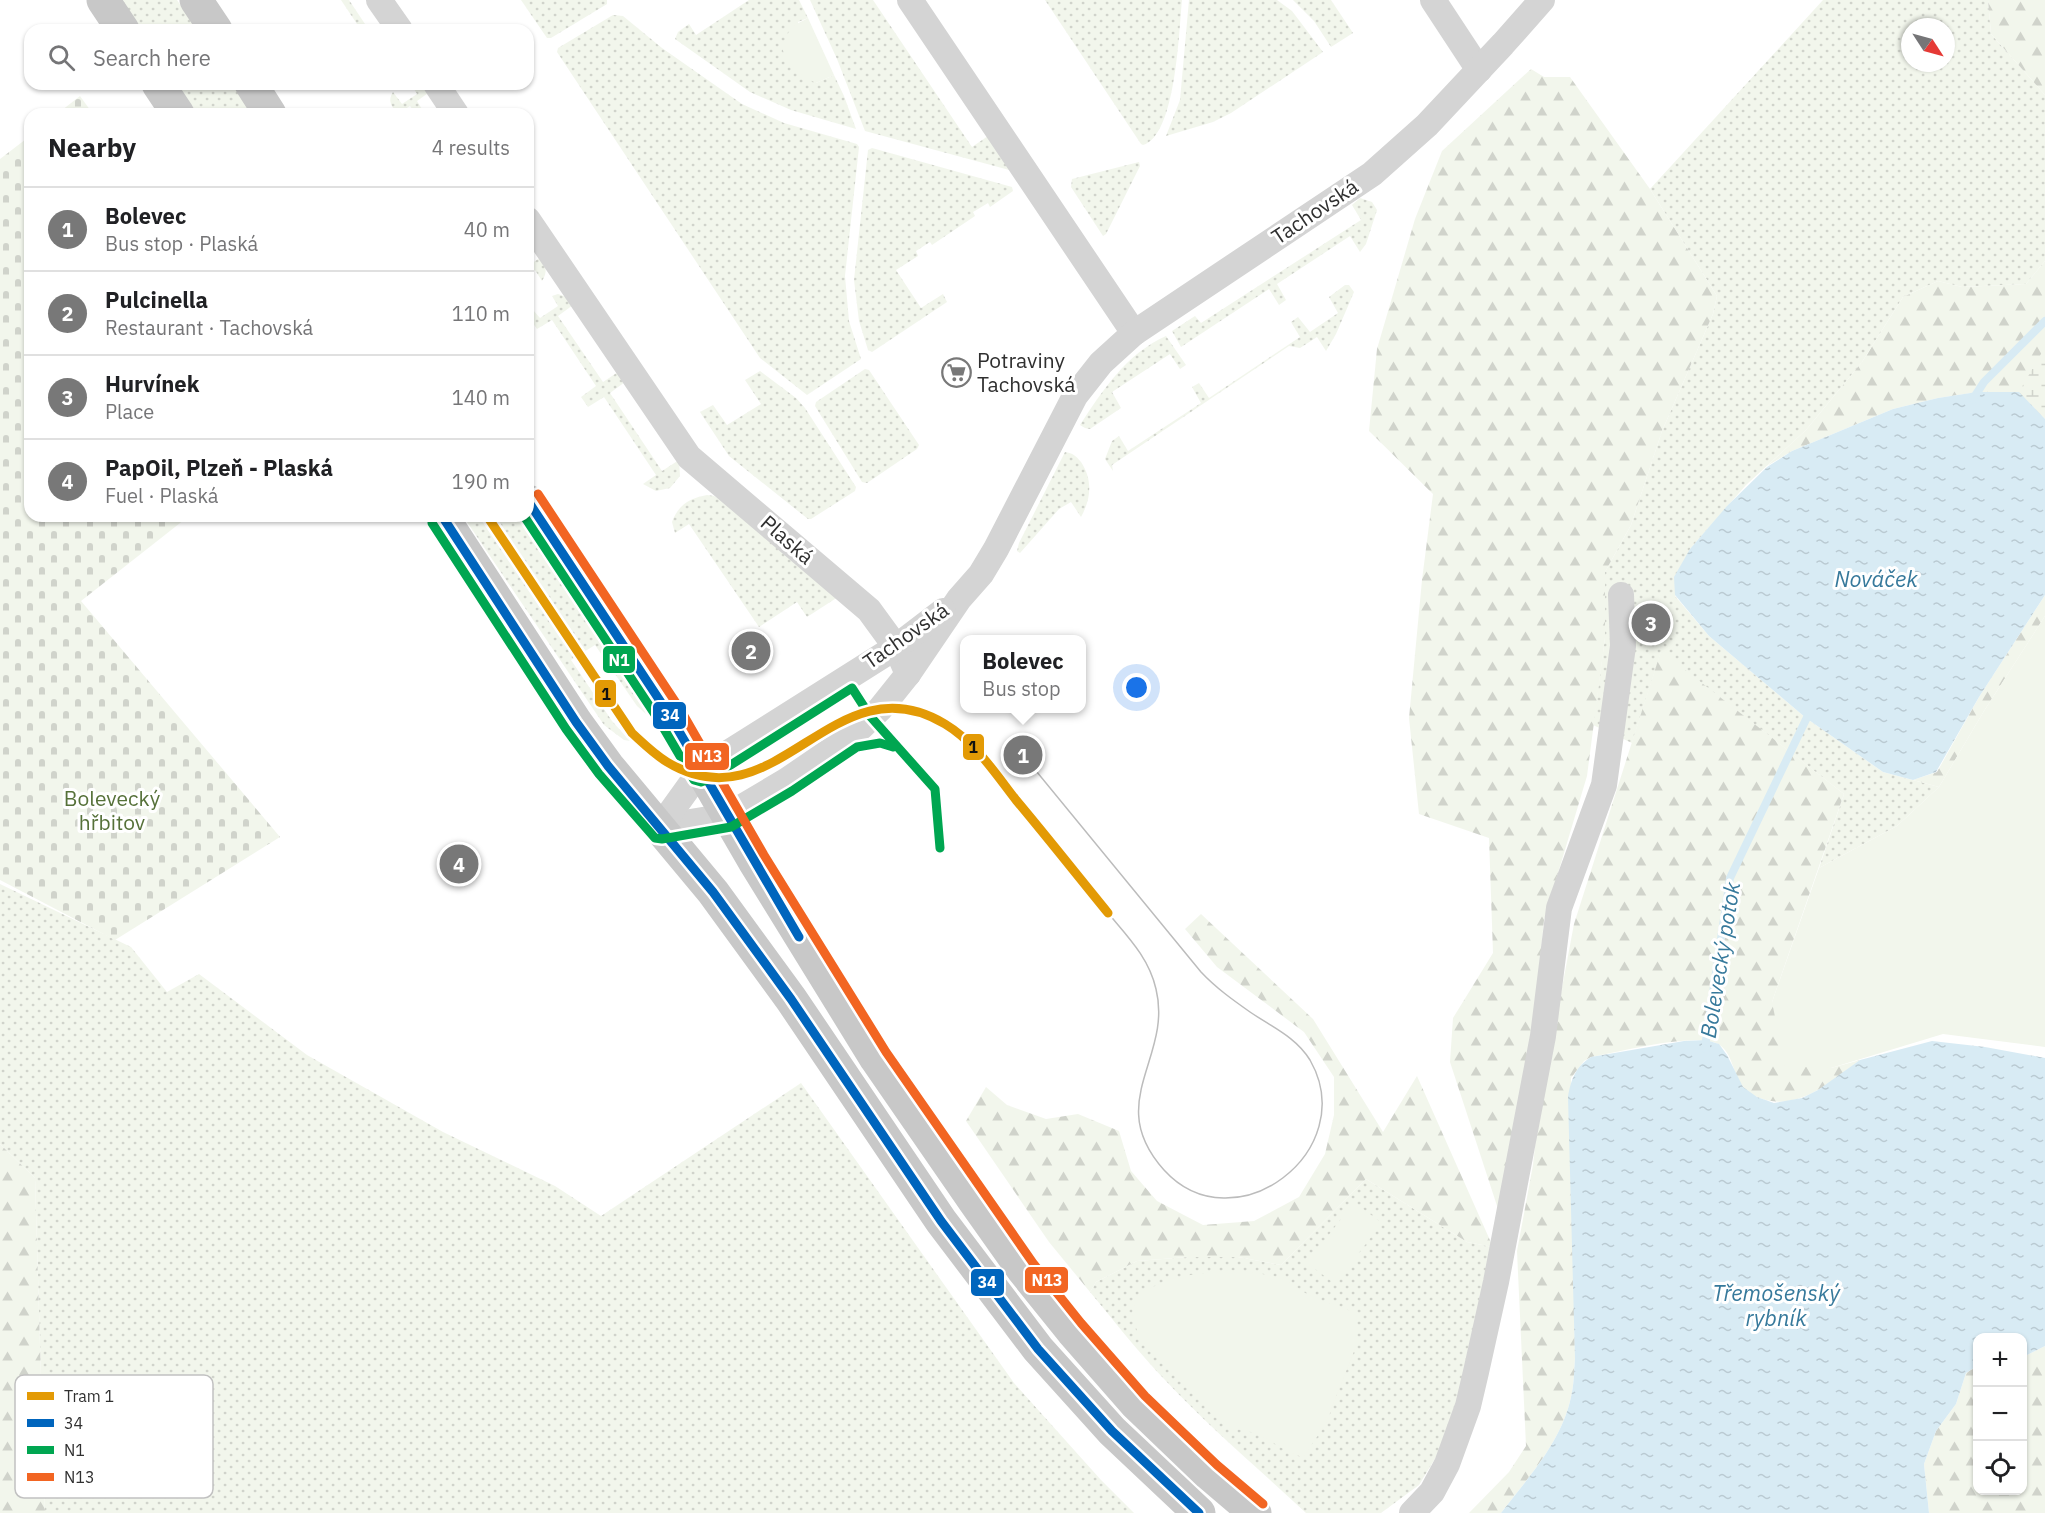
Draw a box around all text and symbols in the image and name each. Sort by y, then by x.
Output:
north arrow [1901,18,1955,72]
search box [24,24,534,90]
icon: search [45,41,78,74]
text: Search here [93,43,211,72]
text: Nearby [48,130,136,164]
text: 4 results [432,134,510,161]
street label: Tachovská [1266,172,1363,250]
text: Bolevec [105,201,186,230]
text: 1 [62,216,74,243]
text: 40 m [464,216,510,243]
text: Bus stop · Plaská [105,230,258,257]
text: Pulcinella [105,285,208,314]
text: 2 [62,300,74,327]
text: 110 m [452,300,510,327]
text: Restaurant · Tachovská [105,314,313,341]
place label: Potraviny Tachovská [977,346,1076,398]
supermarket icon: Potraviny Tachovská [940,357,972,389]
text: Hurvínek [105,369,199,398]
text: 3 [62,384,74,411]
text: 140 m [452,384,510,411]
text: Place [105,398,154,425]
text: PapOil, Plzeň - Plaská [105,453,333,482]
text: 4 [62,468,74,495]
text: 190 m [452,468,510,495]
text: Fuel · Plaská [105,482,219,509]
street label: Plaská [755,508,820,570]
water label: Nováček [1834,564,1918,593]
street label: Tachovská [857,595,954,675]
pin: 3 [1632,600,1670,646]
pin: 2 [732,628,771,674]
popup [960,635,1086,713]
line badge: N1 [602,645,636,674]
text: Bolevec [982,646,1064,675]
text: N1 [608,650,630,670]
your location [1122,673,1151,702]
text: Bus stop [982,675,1061,702]
line badge: 1 [594,679,617,708]
text: 1 [601,684,611,704]
line badge: 34 [652,701,687,730]
text: 34 [660,705,680,725]
pin: 1 [1004,732,1042,777]
line badge: 1 [962,733,985,761]
text: 1 [968,737,978,757]
line badge: N13 [684,742,730,771]
text: N13 [692,746,722,766]
park label: Bolevecký hřbitov [64,784,161,836]
pin: 4 [440,842,478,886]
water label: Bolevecký potok [1693,879,1746,1040]
line badge: N13 [1024,1266,1069,1294]
line badge: 34 [970,1268,1005,1297]
text: N13 [1032,1270,1062,1290]
text: 34 [977,1272,997,1292]
water label: Třemošenský rybník [1712,1278,1841,1332]
map controls [1973,1333,2027,1495]
button: + [1973,1333,2027,1387]
legend [15,1375,213,1498]
text: Tram 1 [64,1386,114,1406]
button: − [1973,1387,2027,1441]
text: 34 [64,1413,83,1433]
text: N1 [64,1440,85,1460]
button: locate [1973,1441,2027,1495]
text: N13 [64,1467,95,1487]

